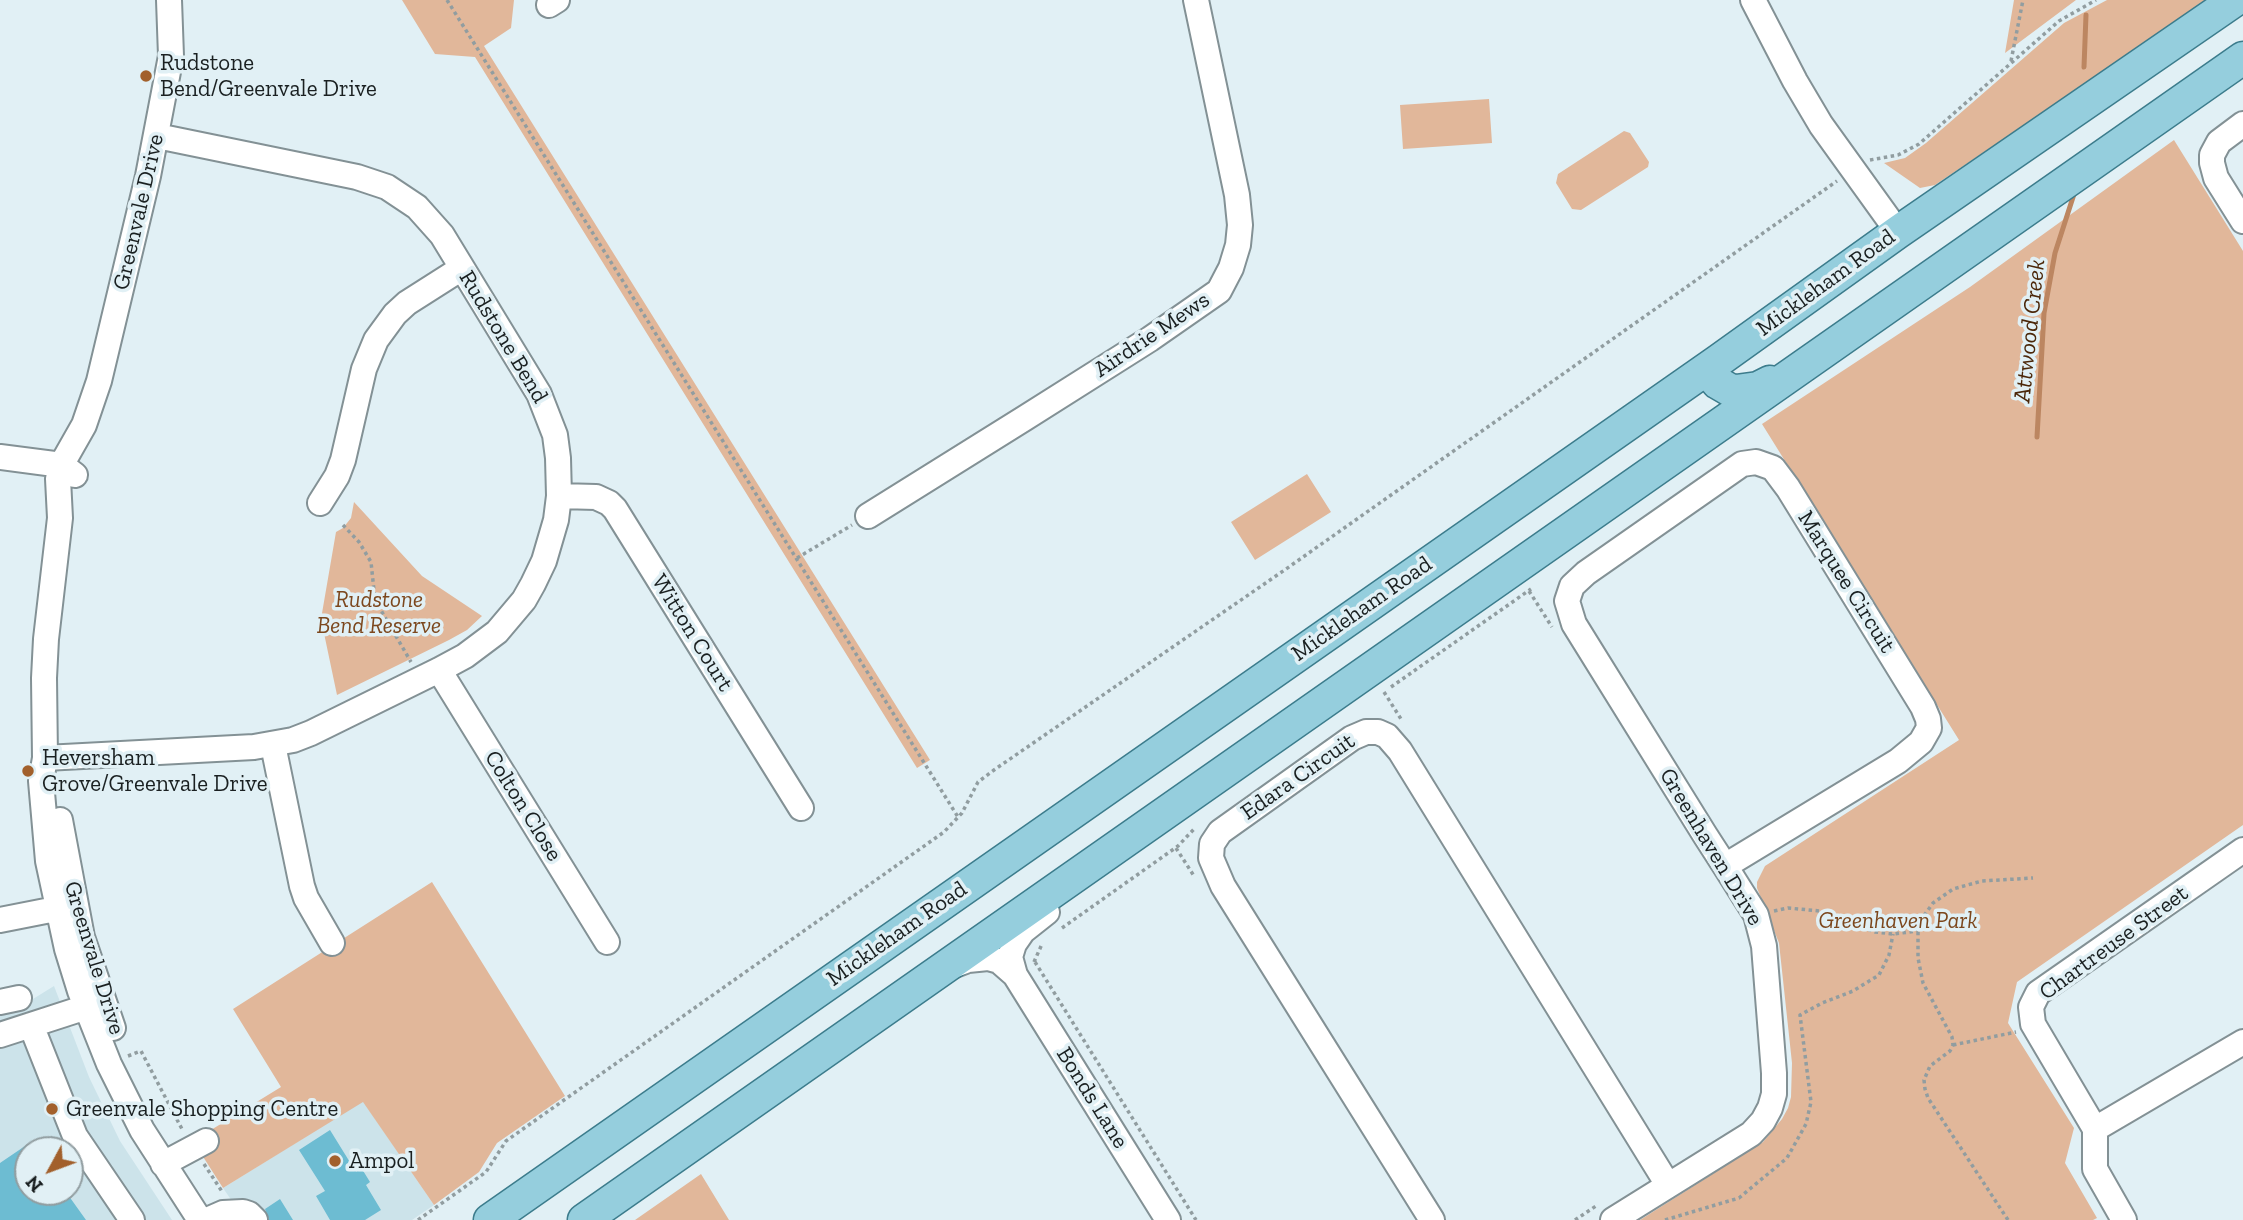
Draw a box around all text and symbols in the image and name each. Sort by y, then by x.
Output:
place label: Rudstone Bend/Greenvale Drive [160,49,377,103]
marker: Rudstone Bend/Greenvale Drive [138,68,154,84]
street label: Greenvale Drive [108,131,170,293]
street label: Mickleham Road [1751,223,1901,343]
water label: Attwood Creek [2008,258,2052,404]
street label: Rudstone Bend [453,266,553,408]
street label: Airdrie Mews [1089,286,1215,384]
street label: Marquee Circuit [1791,506,1901,658]
street label: Mickleham Road [1287,550,1437,668]
street label: Witton Court [645,569,739,697]
park label: Rudstone Bend Reserve [317,586,441,640]
street label: Edara Circuit [1236,728,1360,826]
place label: Heversham Grove/Greenvale Drive [42,744,267,798]
street label: Colton Close [478,746,568,866]
marker: Heversham Grove/Greenvale Drive [20,763,36,779]
street label: Greenhaven Drive [1653,763,1769,931]
street label: Mickleham Road [822,875,972,993]
street label: Greenvale Drive [58,878,130,1038]
street label: Chartreuse Street [2034,880,2194,1006]
park label: Greenhaven Park [1819,907,1977,935]
street label: Bonds Lane [1050,1042,1134,1154]
place label: Greenvale Shopping Centre [66,1095,338,1123]
marker: Greenvale Shopping Centre [44,1101,60,1117]
north arrow [14,1136,84,1206]
place label: Ampol [349,1147,414,1175]
marker: Ampol [327,1153,343,1169]
text: N [21,1171,48,1197]

